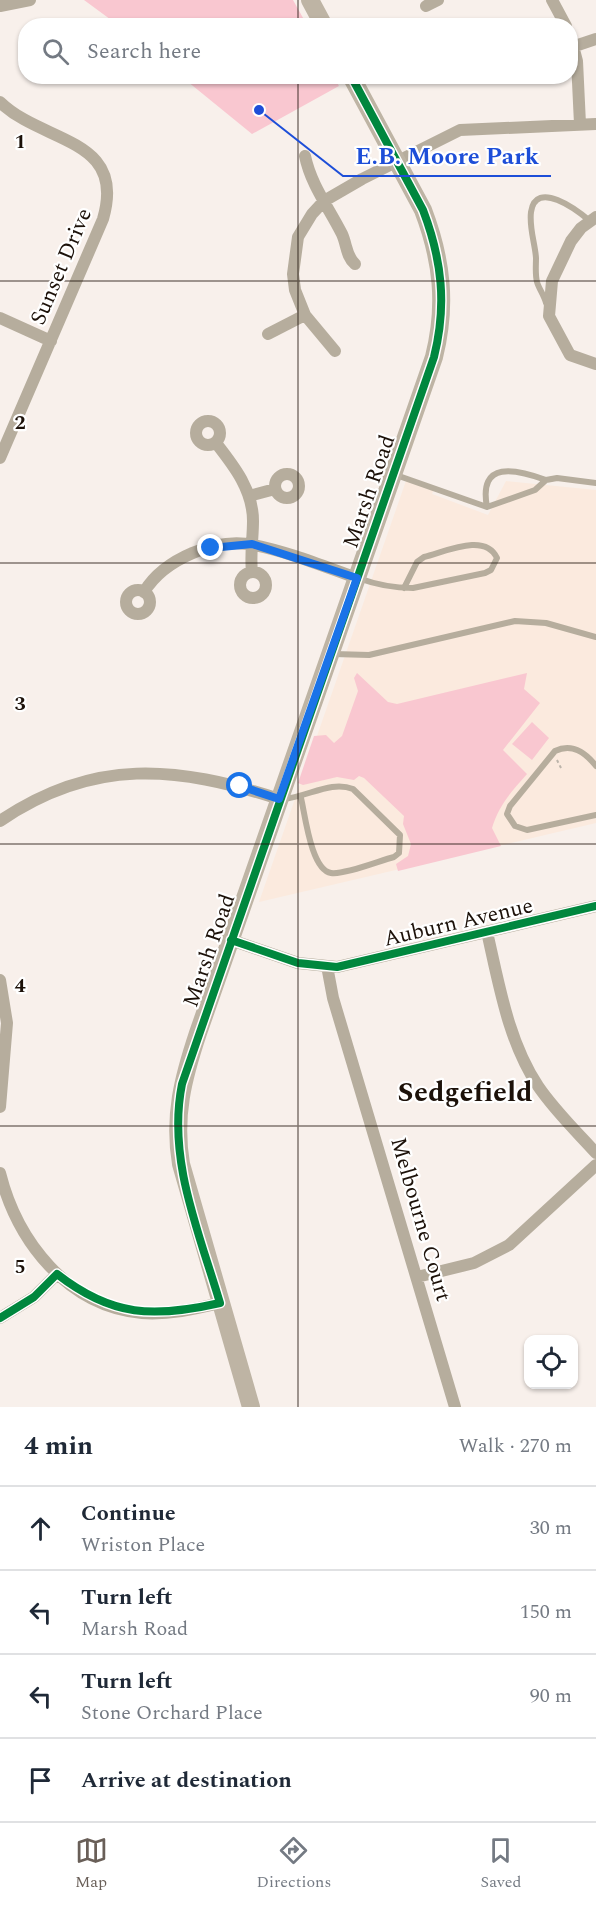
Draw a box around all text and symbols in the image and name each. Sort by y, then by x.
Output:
search box [18,18,578,84]
icon: search [39,35,72,68]
text: Search here [87,35,201,68]
text: 1 [14,127,26,157]
callout: E.B. Moore Park [343,134,551,176]
text: E.B. Moore Park [355,139,539,175]
street label: Sunset Drive [22,203,101,330]
text: 2 [14,408,26,438]
street label: Marsh Road [335,430,404,553]
route end [197,534,223,560]
text: 3 [14,689,26,719]
route start [226,772,252,798]
street label: Marsh Road [175,889,244,1012]
street label: Auburn Avenue [380,889,536,956]
text: 4 [14,971,26,1001]
district label: Sedgefield [398,1071,532,1114]
street label: Melbourne Court [381,1134,460,1306]
text: 5 [14,1252,26,1282]
map controls [524,1335,578,1389]
button: locate [524,1335,578,1389]
text: 4 min [24,1426,93,1466]
text: Walk · 270 m [459,1431,572,1461]
text: Continue [81,1497,176,1530]
icon: ahead [24,1512,57,1545]
text: 30 m [530,1513,572,1543]
text: Wriston Place [81,1530,205,1560]
text: Turn left [81,1581,173,1614]
icon: left [24,1596,57,1629]
text: 150 m [520,1597,572,1627]
text: Marsh Road [81,1614,188,1644]
text: Turn left [81,1665,173,1698]
icon: left [24,1680,57,1713]
text: 90 m [530,1681,572,1711]
text: Stone Orchard Place [81,1698,263,1728]
icon: arrive [24,1764,57,1797]
text: Arrive at destination [81,1764,292,1797]
tab: Map [75,1834,108,1894]
tab: Directions [257,1834,331,1894]
tab: Saved [480,1834,521,1894]

